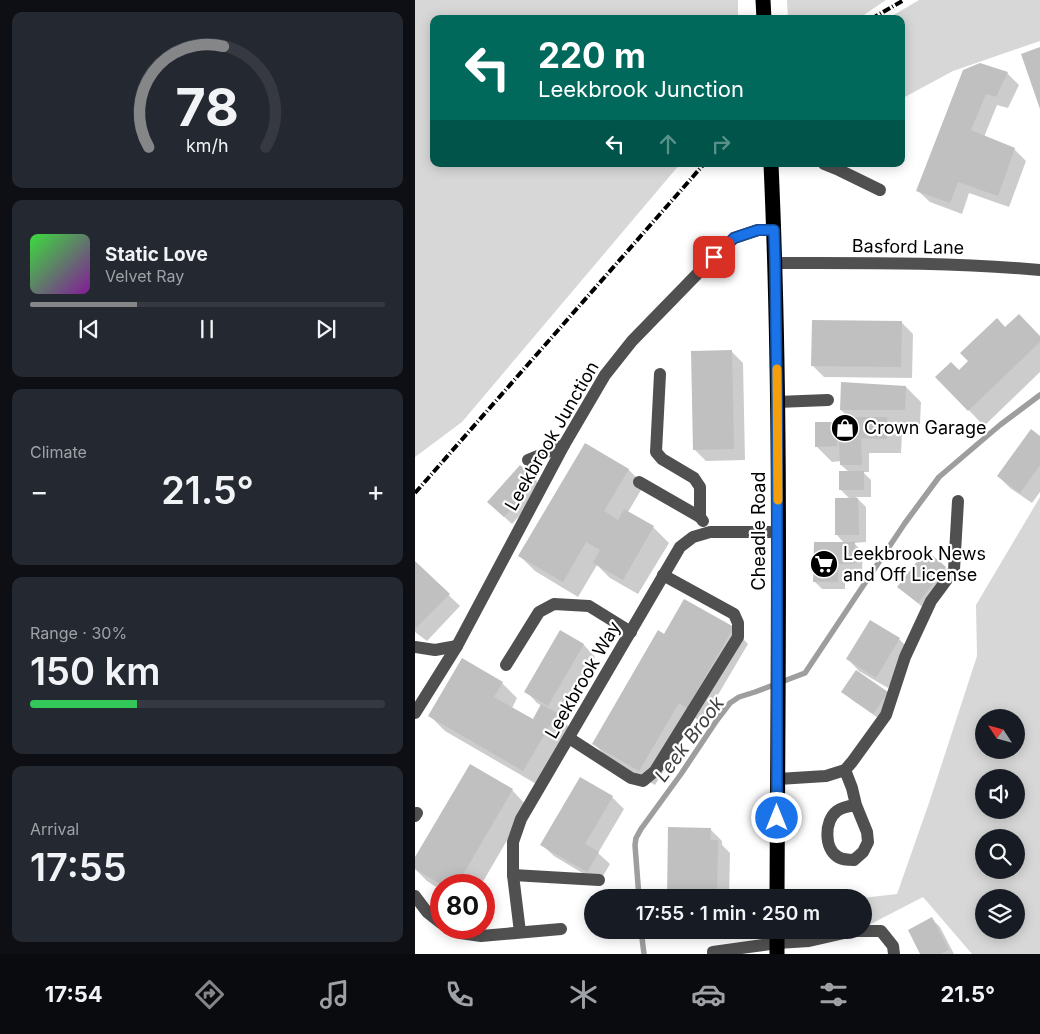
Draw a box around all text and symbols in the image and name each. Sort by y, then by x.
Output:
text: 220 m [538,34,646,76]
icon: left [455,35,520,100]
text: 78 [176,76,239,139]
text: Leekbrook Junction [538,76,744,102]
icon: left [601,130,629,158]
icon: ahead [654,130,682,158]
icon: right [707,130,735,158]
text: km/h [186,135,229,156]
street label: Basford Lane [852,235,964,258]
pin [693,236,735,278]
text: Static Love [105,243,208,266]
icon: arrive [700,243,728,271]
text: Velvet Ray [105,266,184,286]
icon: previous [75,315,103,343]
icon: pause [193,315,221,343]
icon: next [312,315,340,343]
street label: Leekbrook Junction [500,357,603,514]
shop icon: Crown Garage [830,413,860,443]
place label: Crown Garage [864,417,986,438]
text: Climate [30,442,87,462]
text: 21.5° [161,467,254,513]
street label: Cheadle Road [748,472,769,590]
text: − [30,474,49,508]
text: + [366,474,385,508]
place label: Leekbrook News and Off License [843,543,986,585]
supermarket icon: Leekbrook News and Off License [809,549,839,579]
street label: Leekbrook Way [541,617,625,742]
text: Range · 30% [30,623,127,643]
text: 150 km [30,648,160,694]
water label: Leek Brook [650,692,729,787]
north arrow [975,709,1025,759]
map controls [975,709,1025,939]
button: sound [975,769,1025,819]
position arrow [750,791,802,843]
text: Arrival [30,819,79,839]
button: search [975,829,1025,879]
text: 17:55 [30,844,127,890]
speed limit sign: 80 [430,874,495,939]
button: layers [975,889,1025,939]
text: 17:55 · 1 min · 250 m [636,902,820,925]
icon: directions [192,977,227,1012]
icon: music [317,977,352,1012]
icon: phone [442,977,477,1012]
icon: climate [566,977,601,1012]
icon: car [691,977,726,1012]
icon: filters [816,977,851,1012]
text: 17:54 [45,981,103,1007]
text: 21.5° [940,981,995,1007]

